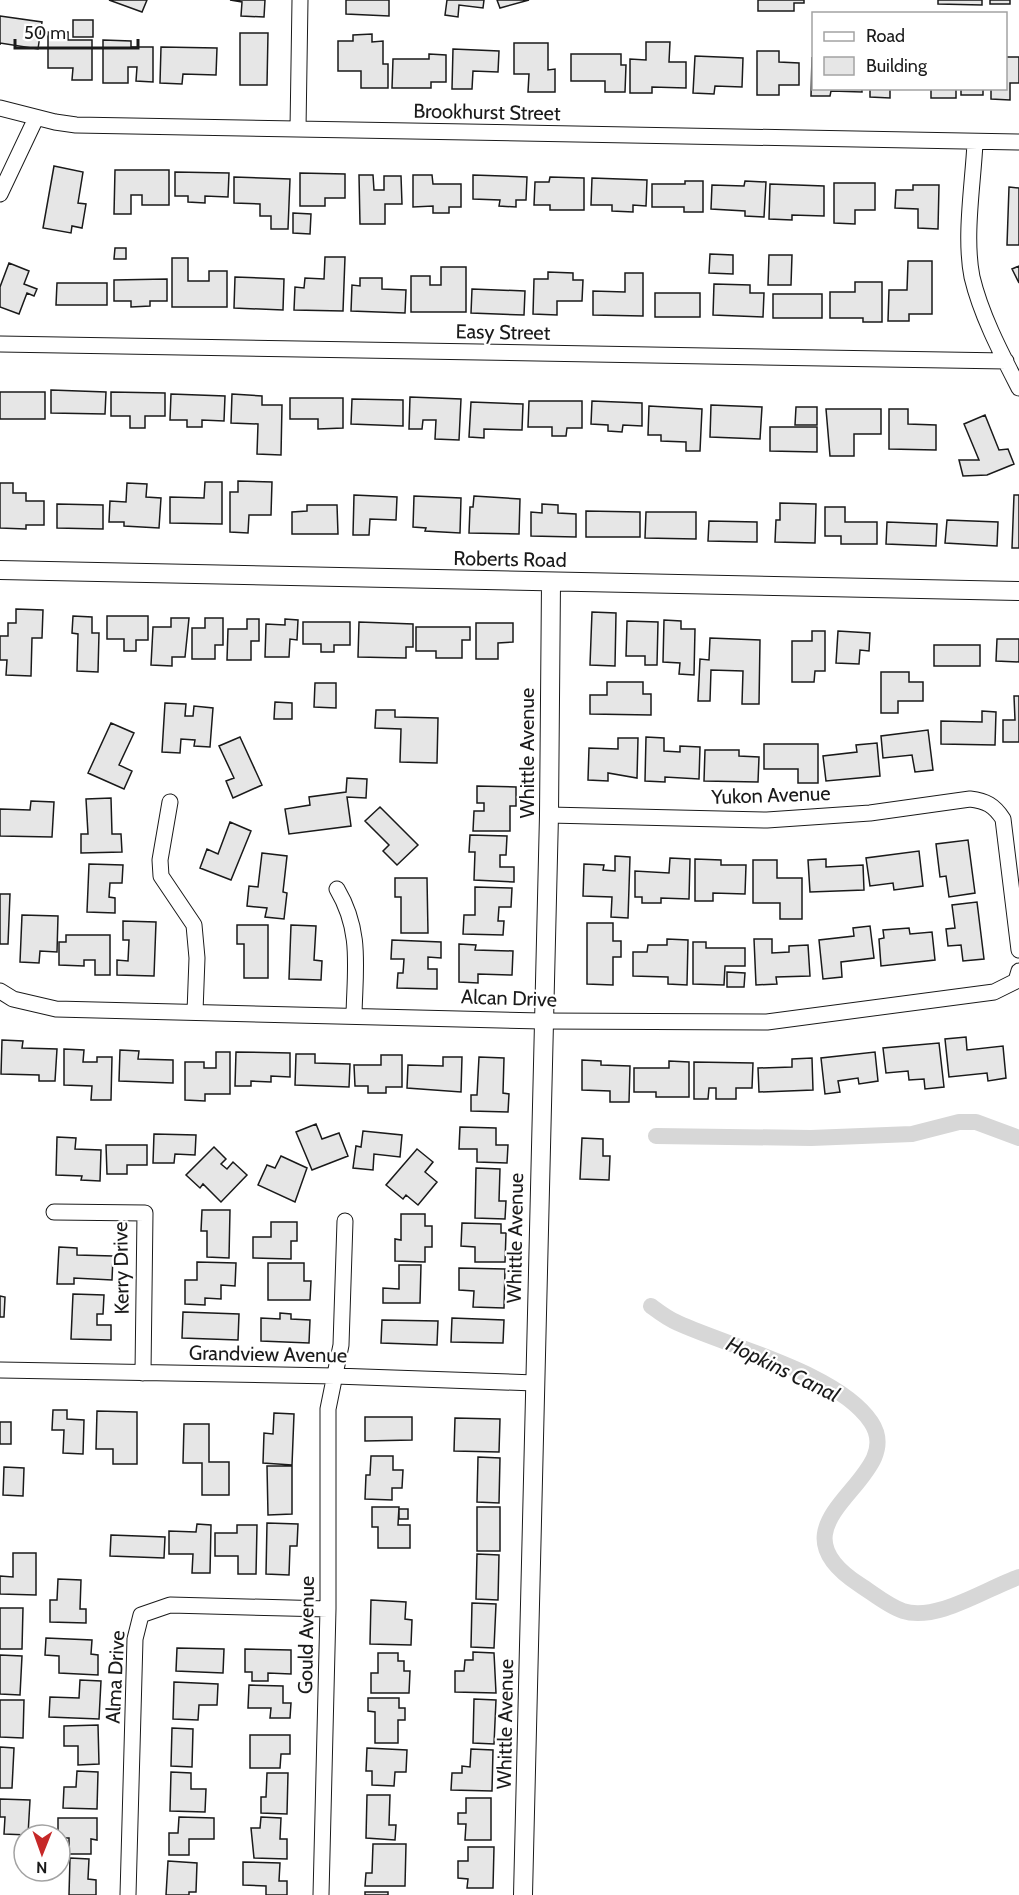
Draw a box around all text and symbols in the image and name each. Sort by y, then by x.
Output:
scale bar [15,12,138,50]
legend [812,12,1007,90]
text: 50 m [24,22,66,44]
text: Road [866,25,905,47]
text: Building [866,55,928,77]
street label: Brookhurst Street [413,99,561,125]
street label: Easy Street [455,319,551,345]
street label: Roberts Road [453,546,567,572]
street label: Whittle Avenue [515,688,539,818]
street label: Yukon Avenue [710,781,831,809]
street label: Alcan Drive [461,984,557,1012]
street label: Whittle Avenue [502,1173,528,1303]
street label: Kerry Drive [108,1221,134,1315]
water label: Hopkins Canal [722,1331,844,1407]
street label: Grandview Avenue [189,1341,347,1367]
street label: Gould Avenue [293,1576,319,1694]
street label: Alma Drive [101,1630,129,1724]
street label: Whittle Avenue [492,1659,518,1789]
north arrow [12,1823,72,1883]
text: N [36,1858,48,1877]

